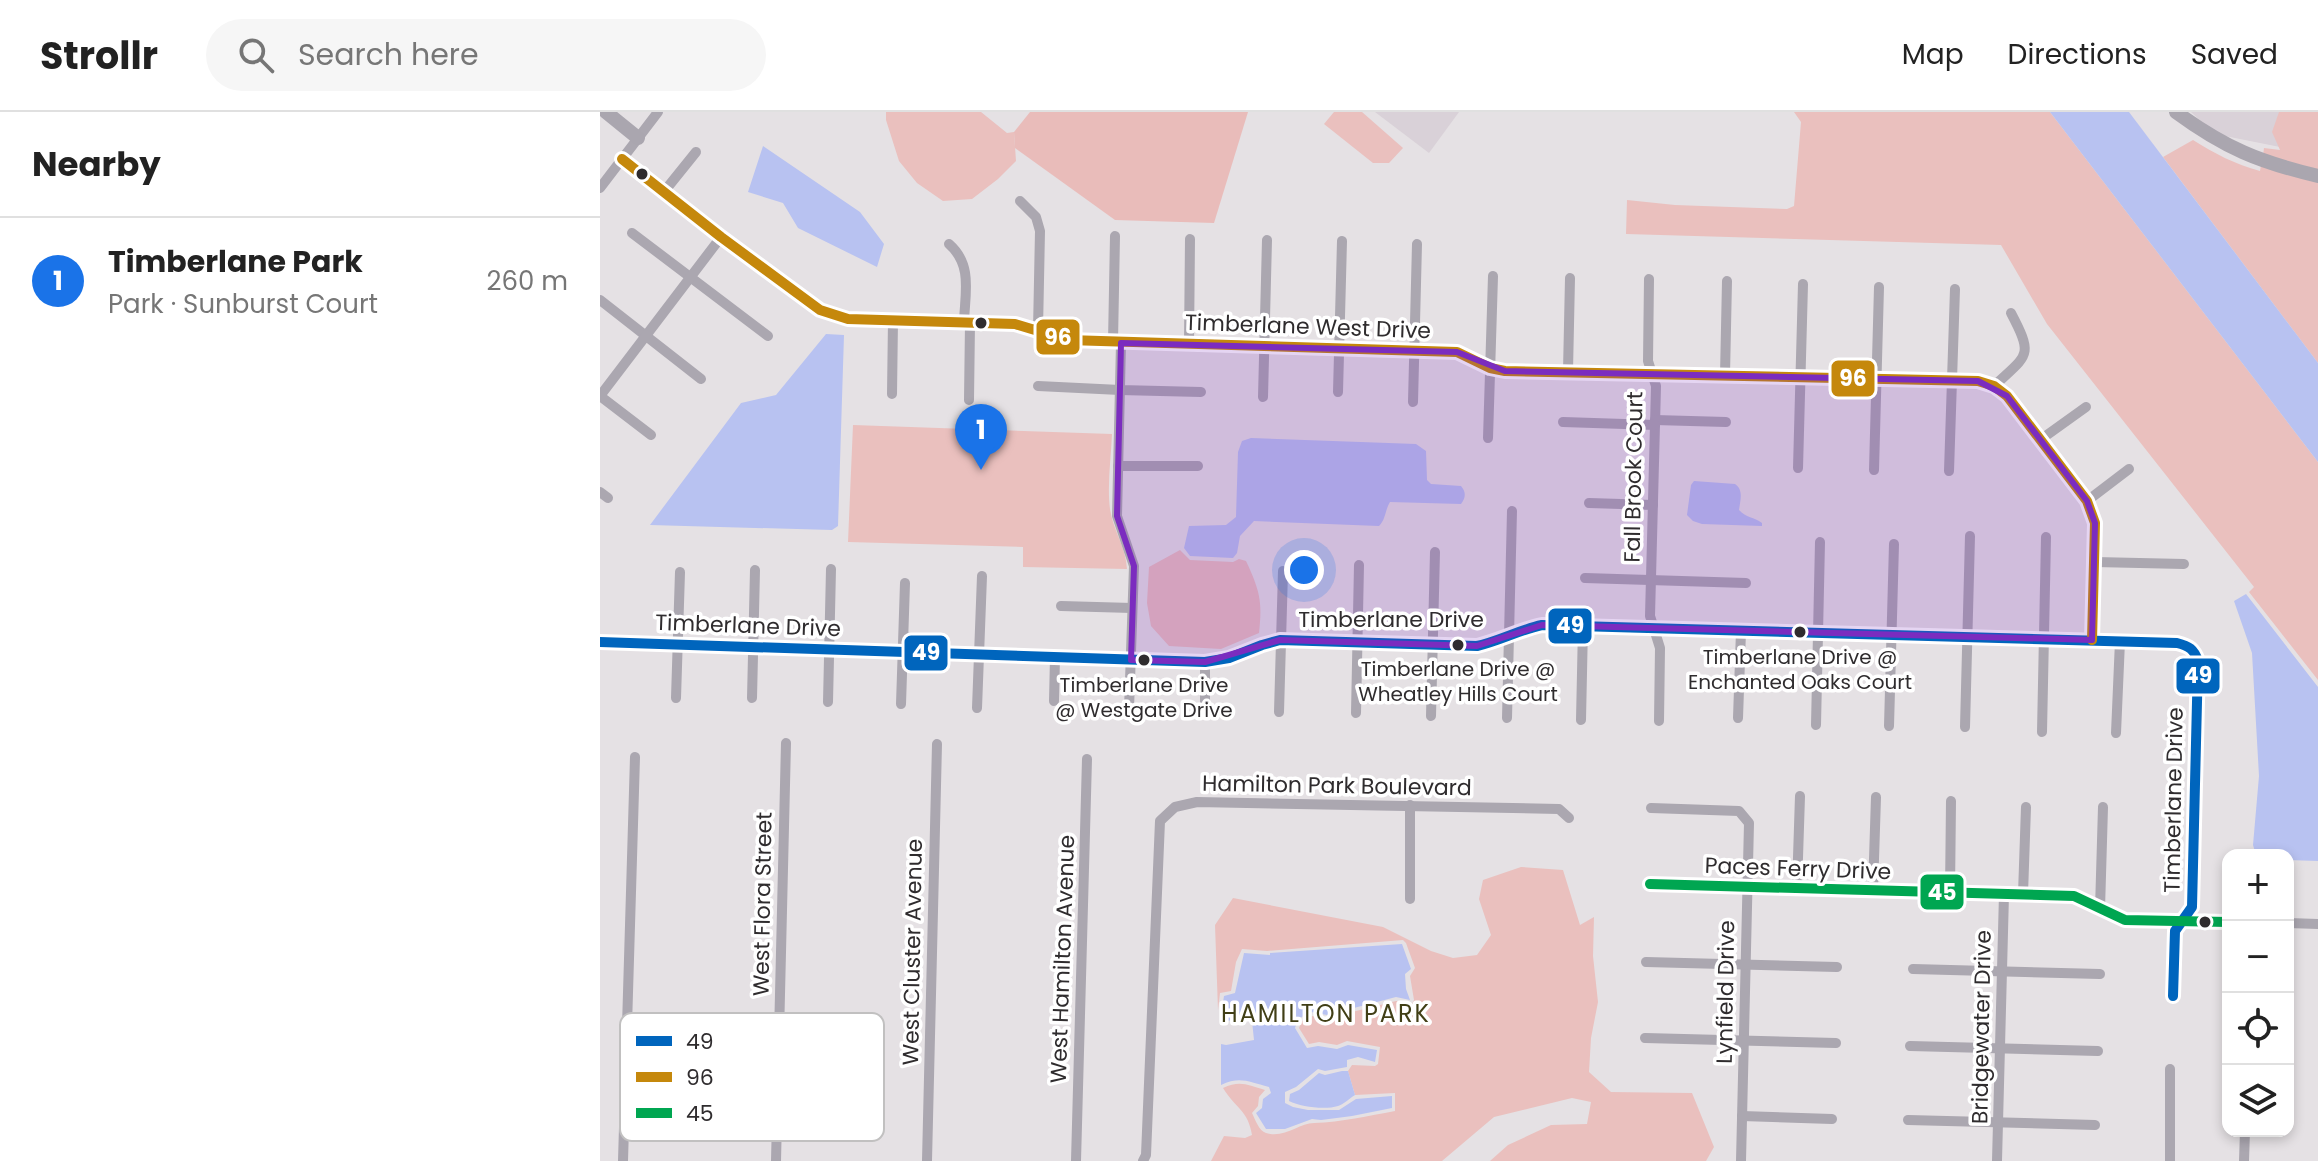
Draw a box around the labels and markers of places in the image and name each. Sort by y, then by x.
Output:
unlabelled marker [634,166,650,182]
unlabelled marker [973,315,989,331]
pin: 1 [955,404,1007,470]
marker: Timberlane Drive @ Enchanted Oaks Court [1792,624,1808,640]
marker: Timberlane Drive @ Wheatley Hills Court [1450,637,1466,653]
place label: Timberlane Drive @ Enchanted Oaks Court [1688,643,1912,696]
marker: Timberlane Drive @ Westgate Drive [1136,652,1152,668]
place label: Timberlane Drive @ Wheatley Hills Court [1358,655,1558,708]
place label: Timberlane Drive @ Westgate Drive [1055,671,1233,724]
unlabelled marker [2197,914,2213,930]

